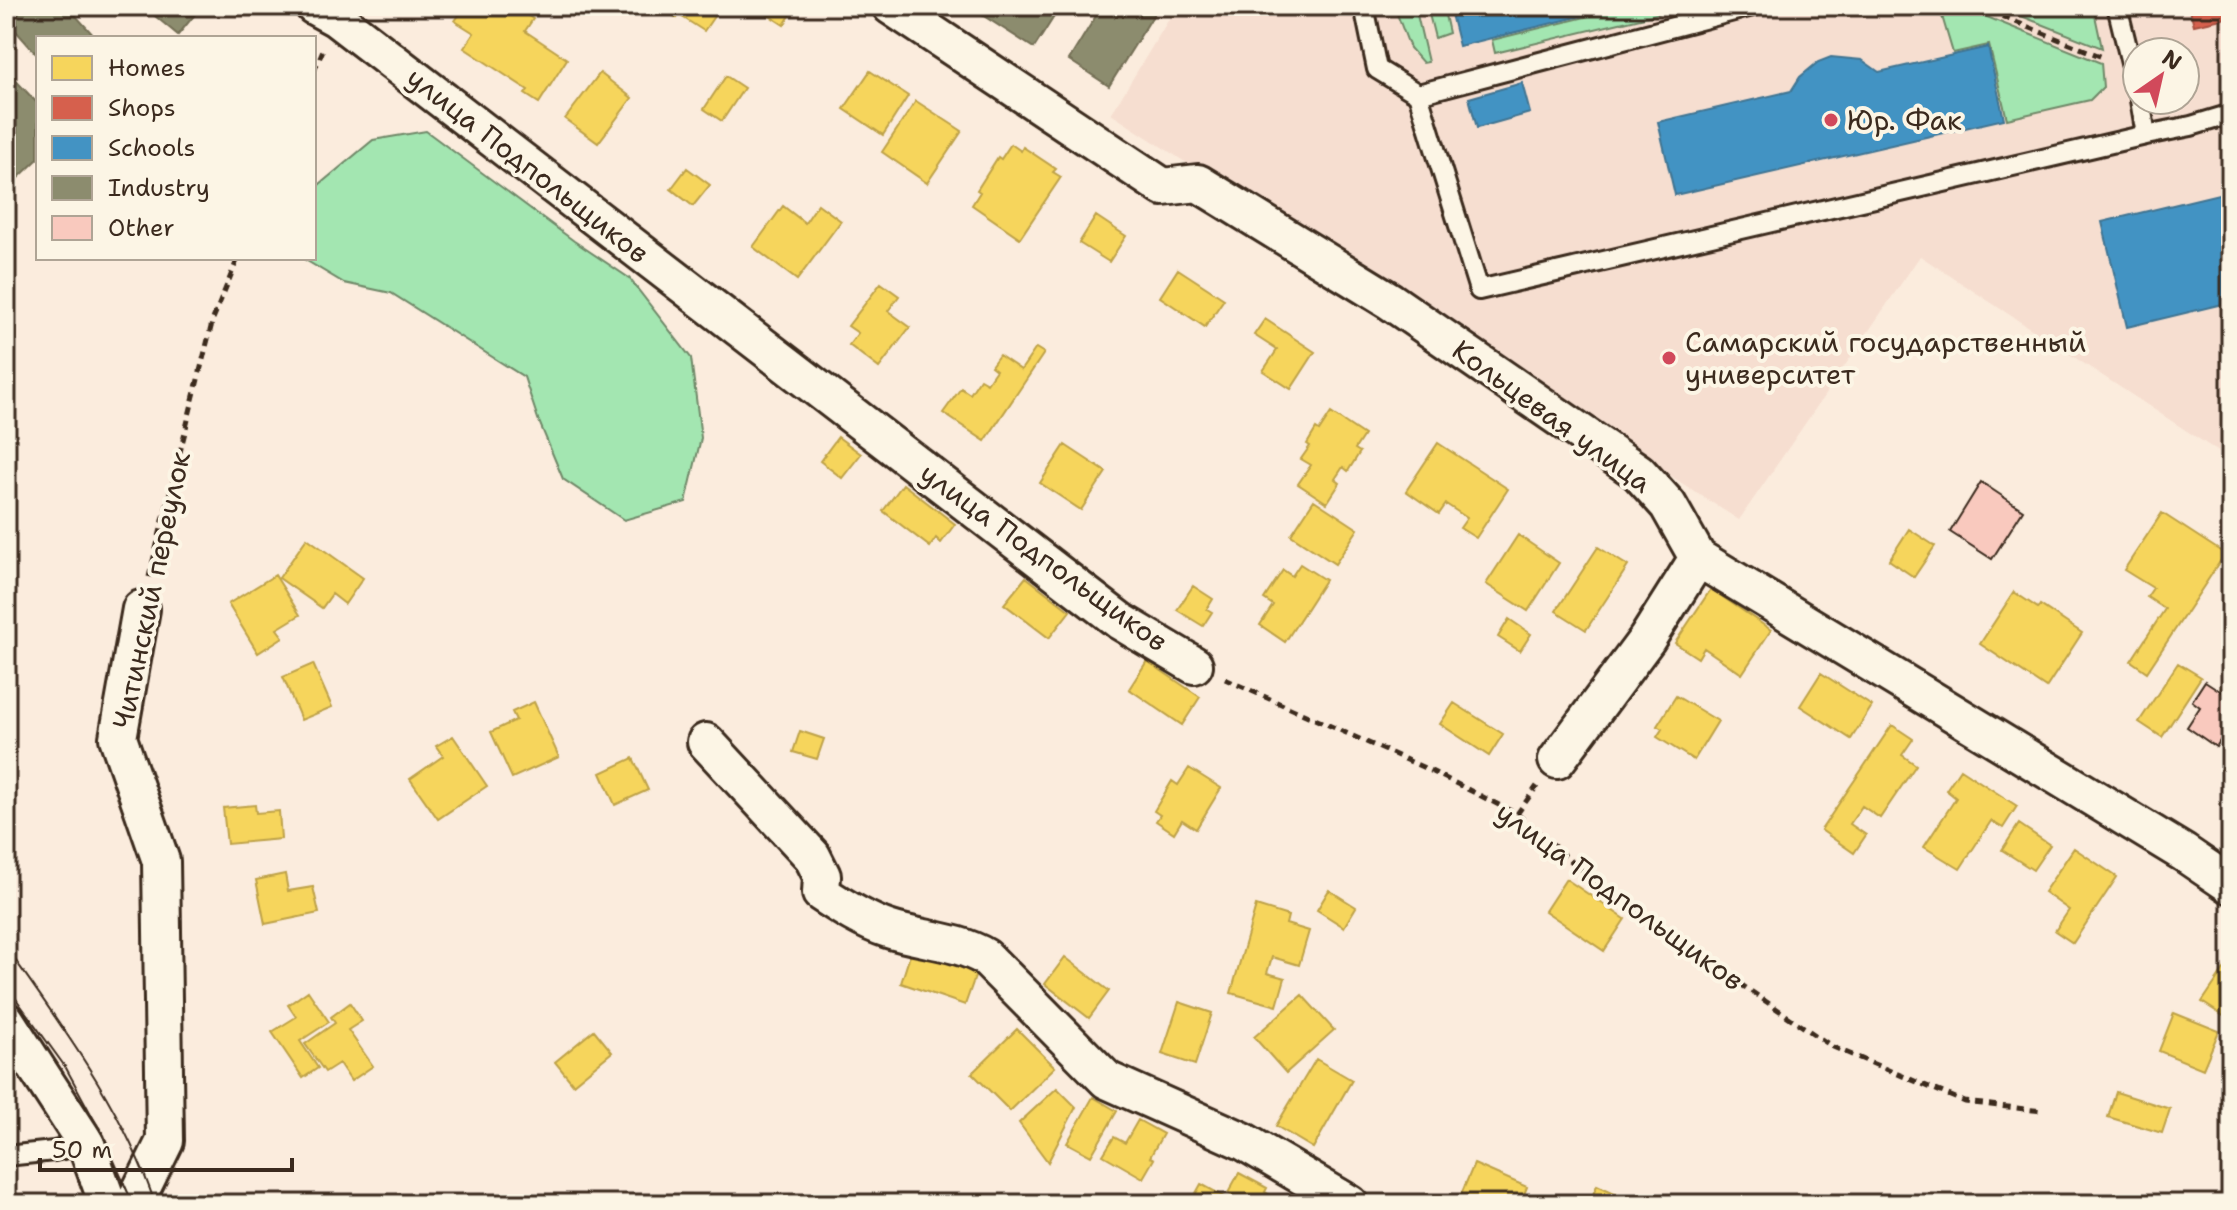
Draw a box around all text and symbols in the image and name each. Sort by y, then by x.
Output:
legend [36,36,316,260]
north arrow [2121,36,2201,116]
text: N [2157,43,2187,77]
text: Homes [108,52,186,84]
street label: улица Подпольщиков [399,58,657,272]
text: Shops [108,92,176,124]
place label: Юр. Фак [1847,101,1962,139]
marker: Юр. Фак [1822,111,1840,129]
text: Schools [108,132,195,164]
text: Industry [108,172,210,204]
text: Other [108,212,175,244]
place label: Самарский государственный университет [1685,323,2086,393]
street label: Кольцевая улица [1445,331,1659,501]
marker: Самарский государственный университет [1660,349,1678,367]
street label: Читинский переулок [103,448,199,732]
street label: улица Подпольщиков [912,454,1176,660]
street label: улица Подпольщиков [1488,793,1752,999]
scale bar [40,1122,292,1172]
text: 50 m [52,1134,112,1166]

